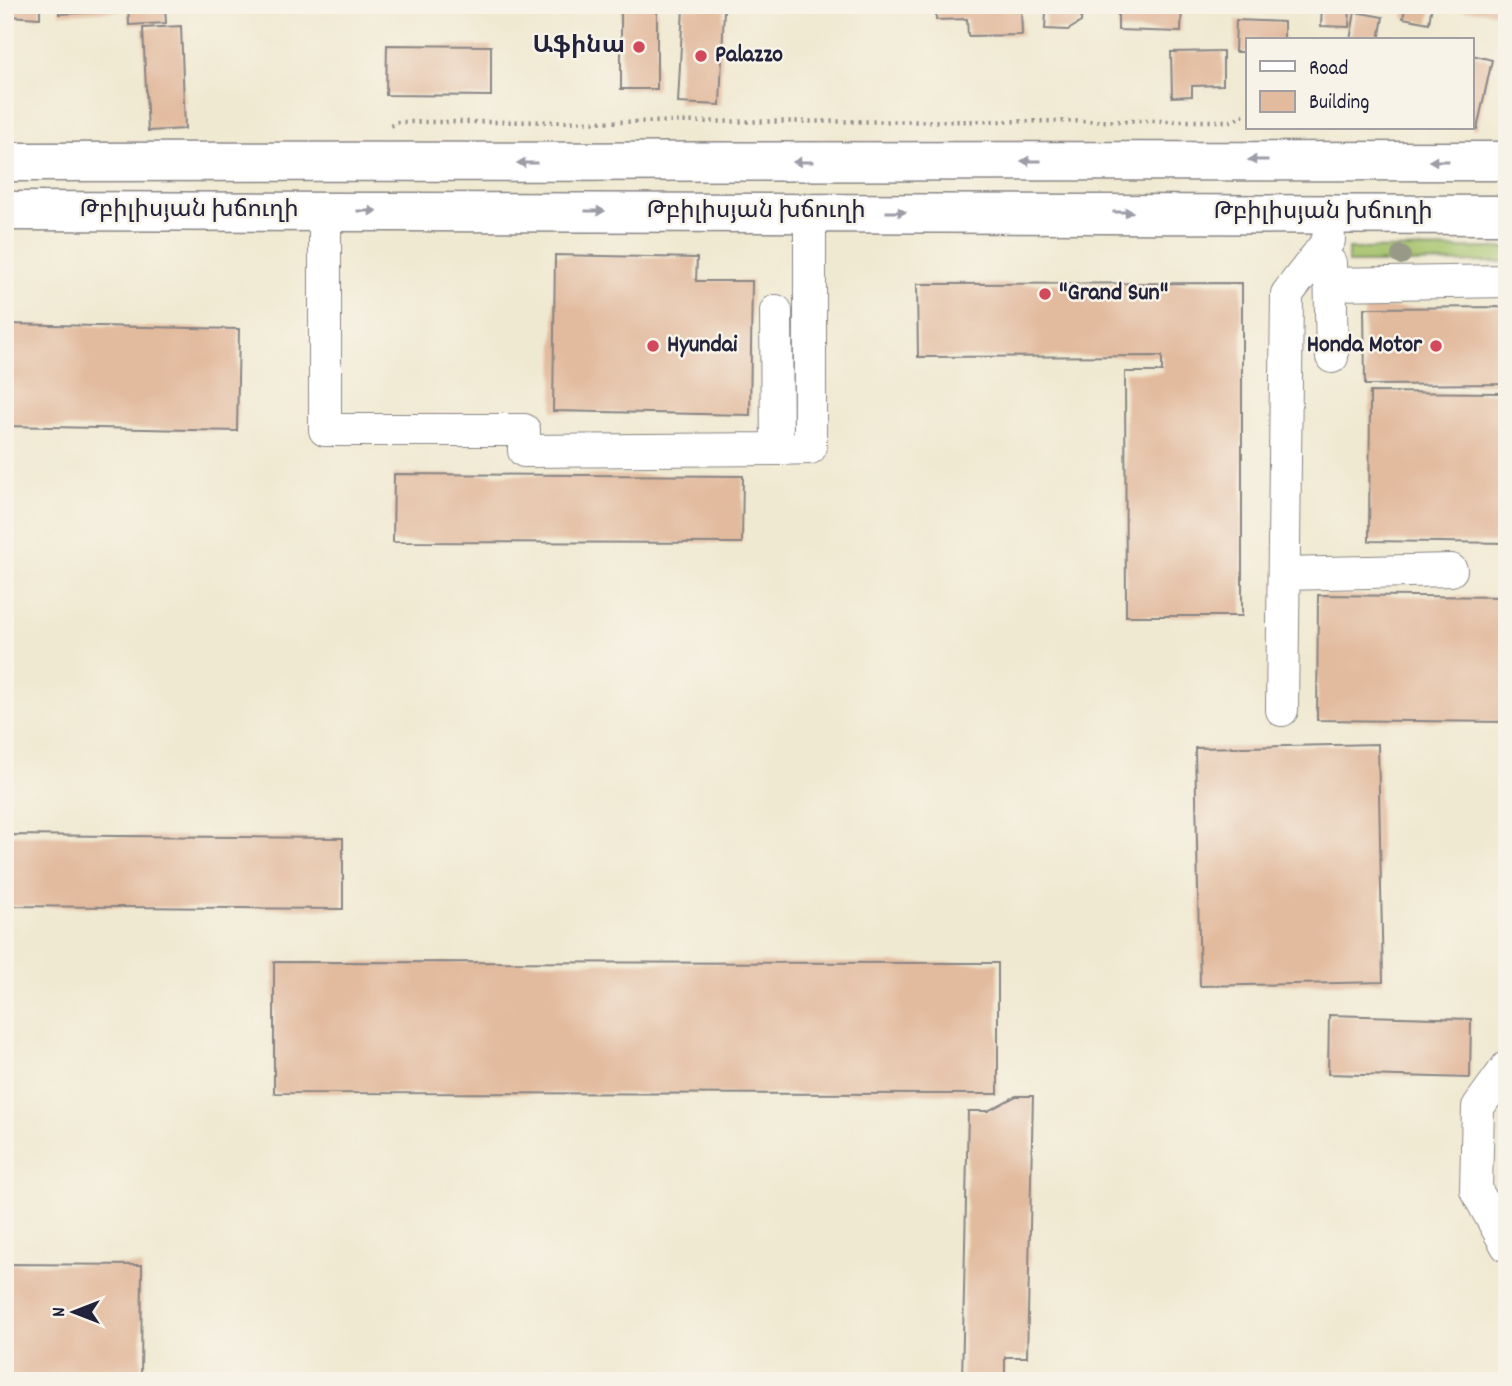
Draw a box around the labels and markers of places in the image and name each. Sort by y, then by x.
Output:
place label: Աֆինա [533,30,625,64]
marker: Աֆինա [631,39,647,55]
place label: Palazzo [715,39,783,73]
marker: Palazzo [693,48,709,64]
place label: "Grand Sun" [1059,277,1168,311]
marker: "Grand Sun" [1037,286,1053,302]
place label: Hyundai [667,329,738,363]
place label: Honda Motor [1307,329,1423,363]
marker: Hyundai [645,338,661,354]
marker: Honda Motor [1428,338,1444,354]

